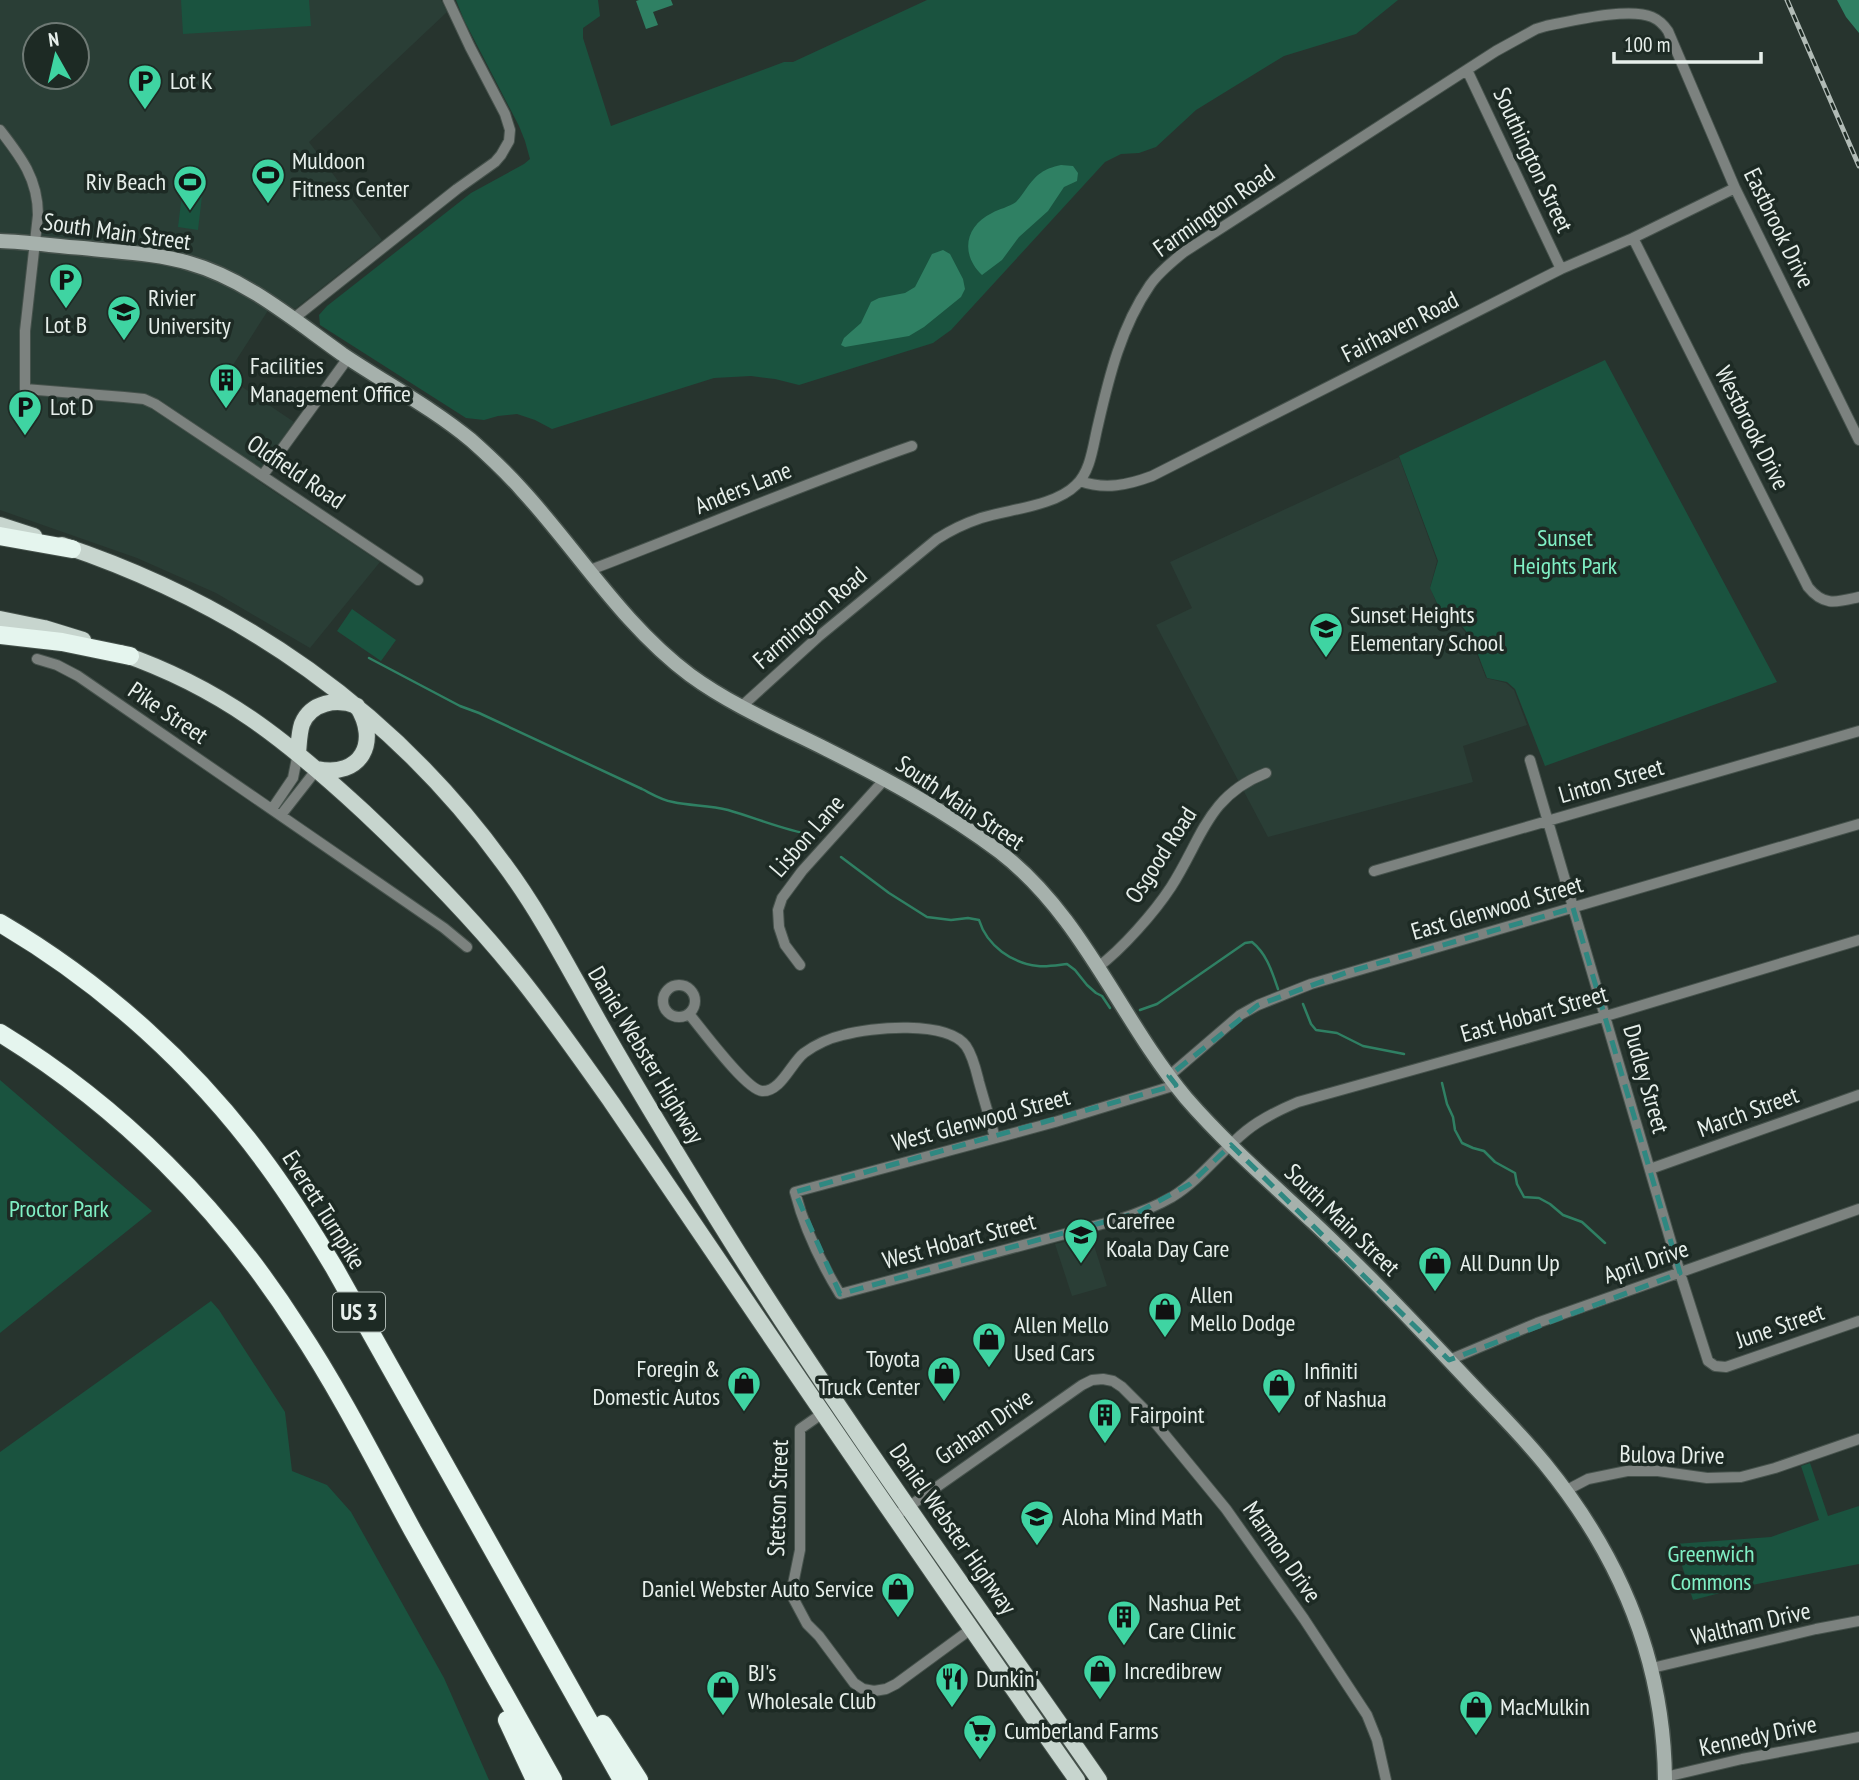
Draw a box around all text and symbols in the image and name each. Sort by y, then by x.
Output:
north arrow [21,21,91,91]
scale bar [1614,21,1761,65]
text: N [47,27,60,52]
text: 100 m [1624,31,1670,58]
parking icon: Lot K [126,62,164,111]
place label: Lot K [170,65,213,96]
street label: Southington Street [1486,82,1581,238]
place label: Muldoon Fitness Center [292,145,410,204]
sports icon: Muldoon Fitness Center [249,156,287,205]
street label: Farmington Road [1147,157,1280,264]
sports icon: Riv Beach [171,163,209,212]
street label: Eastbrook Drive [1737,163,1822,293]
place label: Riv Beach [86,166,166,197]
street label: South Main Street [41,206,193,257]
parking icon: Lot B [47,261,85,310]
place label: Rivier University [148,282,231,341]
street label: Fairhaven Road [1336,284,1464,369]
school or university icon: Rivier University [105,293,143,342]
place label: Lot B [45,309,87,340]
place label: Facilities Management Office [250,350,411,409]
building icon: Facilities Management Office [207,361,245,410]
street label: Westbrook Drive [1708,361,1797,495]
parking icon: Lot D [6,388,44,437]
place label: Lot D [50,391,94,422]
street label: Oldfield Road [241,428,351,516]
street label: Anders Lane [690,454,796,521]
park label: Sunset Heights Park [1513,522,1618,581]
street label: Farmington Road [746,560,873,676]
place label: Sunset Heights Elementary School [1350,599,1504,658]
school or university icon: Sunset Heights Elementary School [1307,610,1345,659]
street label: Pike Street [122,675,214,751]
street label: South Main Street [890,748,1031,857]
street label: Linton Street [1555,751,1667,810]
street label: Lisbon Lane [762,788,851,883]
street label: Osgood Road [1118,801,1203,909]
street label: East Glenwood Street [1407,868,1587,947]
street label: Daniel Webster Highway [581,960,712,1149]
street label: East Hobart Street [1457,978,1611,1049]
street label: Dudley Street [1616,1021,1677,1137]
street label: March Street [1693,1079,1803,1144]
street label: West Glenwood Street [889,1081,1073,1158]
street label: Everett Turnpike [276,1144,373,1275]
street label: South Main Street [1278,1157,1407,1283]
park label: Proctor Park [9,1193,110,1224]
street label: West Hobart Street [879,1205,1039,1276]
place label: Carefree Koala Day Care [1106,1205,1230,1264]
school or university icon: Carefree Koala Day Care [1062,1216,1100,1265]
street label: April Drive [1599,1233,1692,1290]
shop icon: All Dunn Up [1416,1244,1454,1293]
place label: All Dunn Up [1460,1247,1560,1278]
place label: Allen Mello Dodge [1190,1279,1295,1338]
shop icon: Allen Mello Dodge [1146,1290,1184,1339]
road number: US 3 [333,1292,385,1331]
street label: June Street [1731,1296,1828,1355]
place label: Allen Mello Used Cars [1014,1309,1109,1368]
shop icon: Allen Mello Used Cars [970,1320,1008,1369]
place label: Toyota Truck Center [818,1343,920,1402]
place label: Foregin & Domestic Autos [592,1353,720,1412]
shop icon: Toyota Truck Center [925,1354,963,1403]
place label: Infiniti of Nashua [1304,1355,1387,1414]
shop icon: Foregin & Domestic Autos [725,1364,763,1413]
shop icon: Infiniti of Nashua [1260,1366,1298,1415]
street label: Graham Drive [929,1382,1039,1472]
building icon: Fairpoint [1086,1396,1124,1445]
place label: Fairpoint [1130,1399,1205,1430]
street label: Daniel Webster Highway [883,1437,1024,1620]
street label: Bulova Drive [1619,1438,1725,1471]
street label: Stetson Street [760,1439,795,1557]
street label: Marmon Drive [1236,1495,1329,1608]
school or university icon: Aloha Mind Math [1018,1498,1056,1547]
place label: Aloha Mind Math [1062,1501,1203,1532]
park label: Greenwich Commons [1667,1538,1755,1597]
shop icon: Daniel Webster Auto Service [879,1570,917,1619]
place label: Daniel Webster Auto Service [642,1573,874,1604]
place label: Nashua Pet Care Clinic [1148,1587,1241,1646]
street label: Waltham Drive [1688,1595,1814,1652]
building icon: Nashua Pet Care Clinic [1105,1598,1143,1647]
shop icon: Incredibrew [1081,1652,1119,1701]
place label: Incredibrew [1124,1655,1222,1686]
place label: BJ's Wholesale Club [748,1657,876,1716]
restaurant icon: Dunkin' [933,1660,971,1709]
place label: Dunkin' [976,1663,1039,1694]
shop icon: BJ's Wholesale Club [704,1668,742,1717]
shop icon: MacMulkin [1457,1688,1495,1737]
place label: MacMulkin [1500,1691,1590,1722]
street label: Kennedy Drive [1696,1708,1819,1763]
supermarket icon: Cumberland Farms [961,1712,999,1761]
place label: Cumberland Farms [1004,1715,1159,1746]

